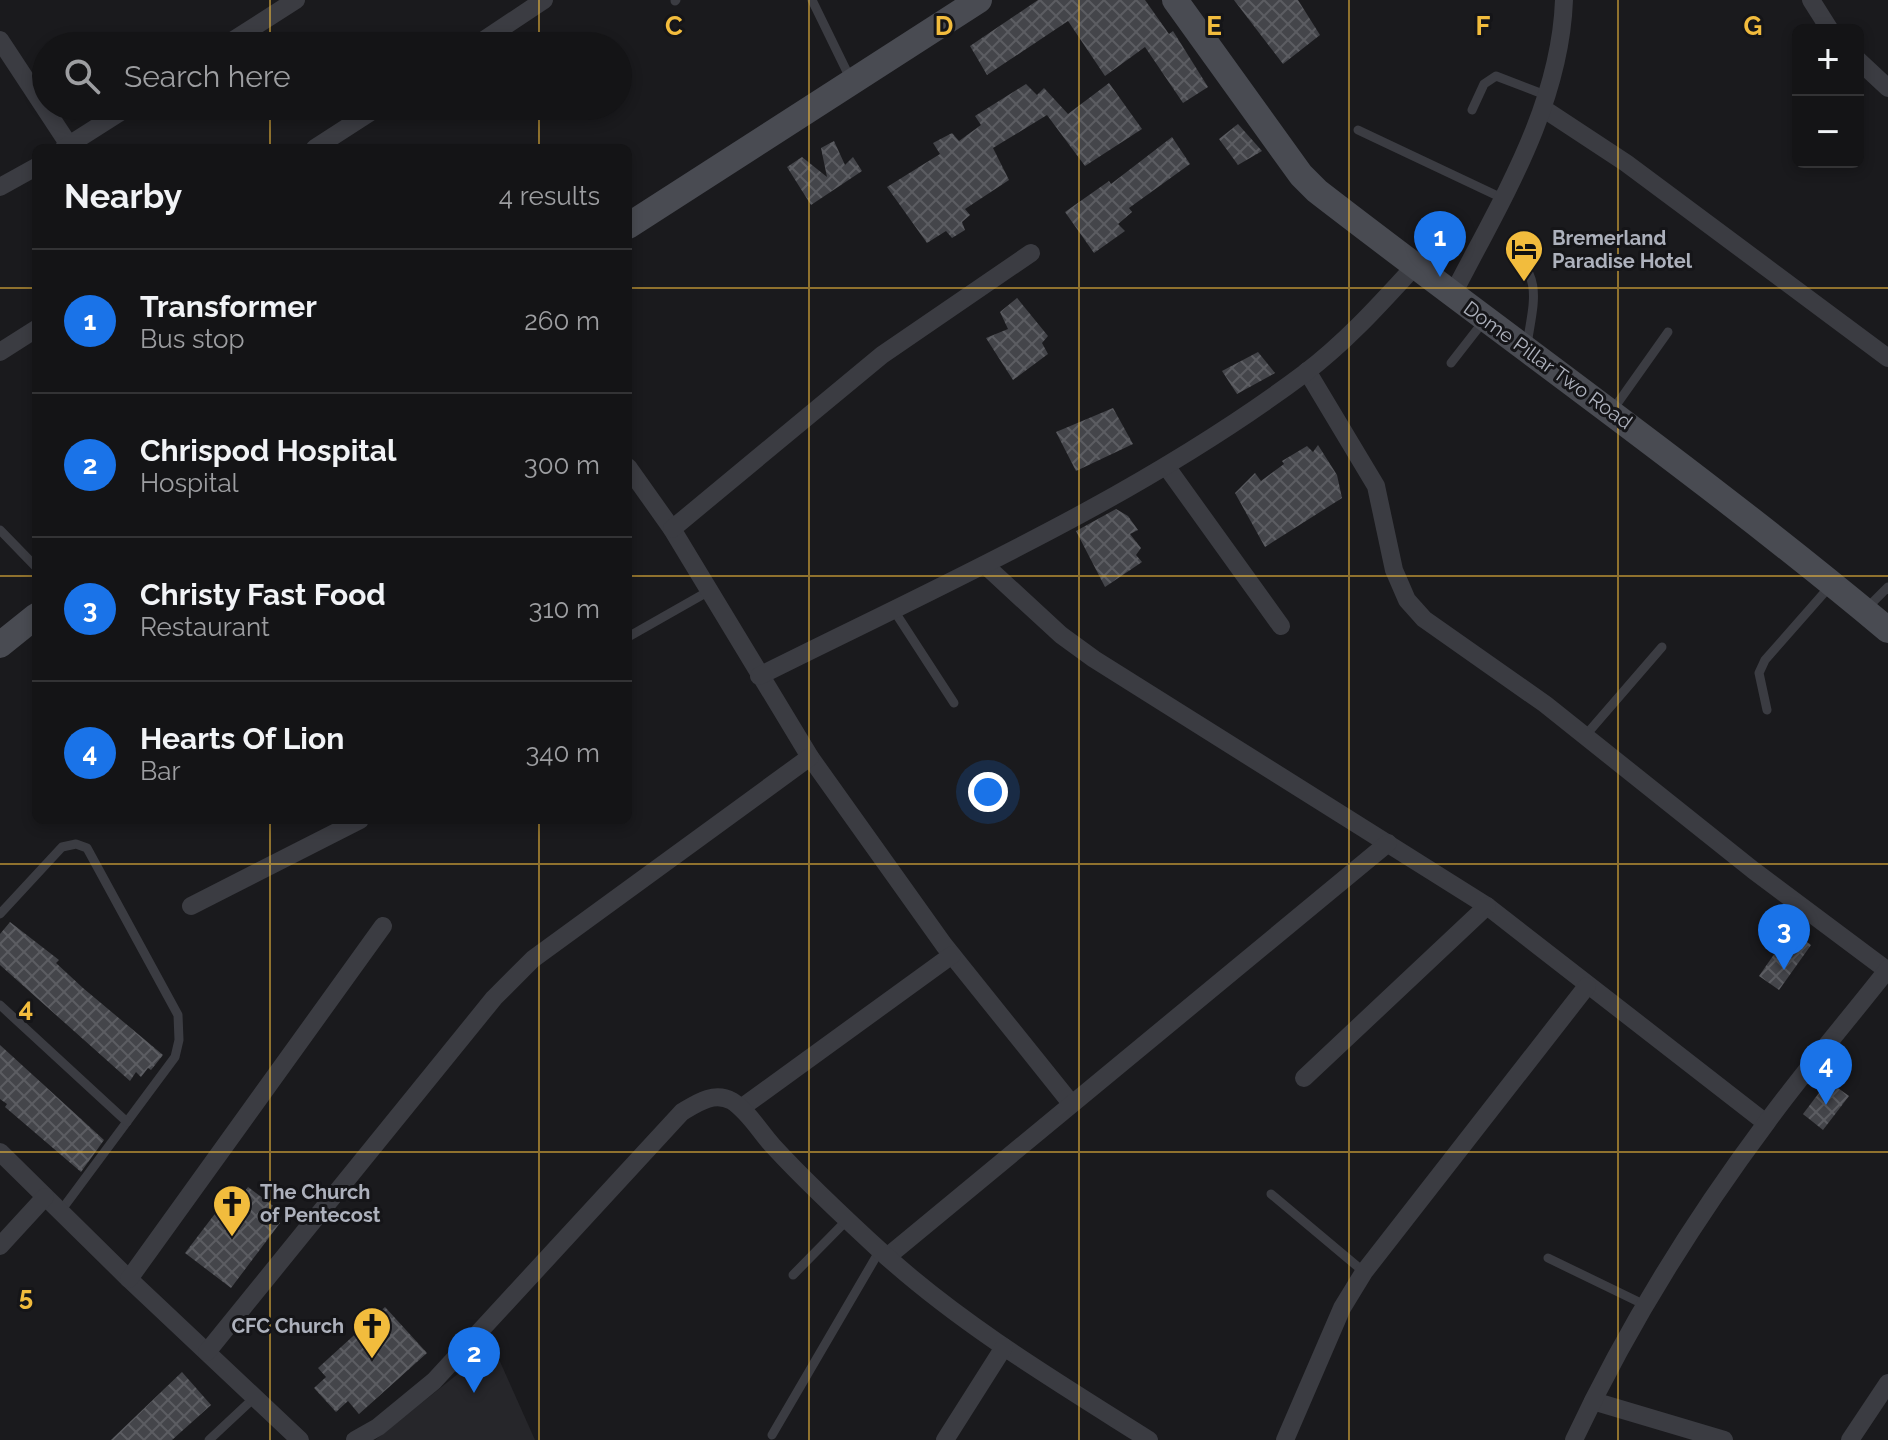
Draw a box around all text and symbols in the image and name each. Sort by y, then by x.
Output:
text: C [665,11,683,41]
text: D [935,11,953,41]
text: E [1206,11,1222,41]
text: F [1476,11,1491,41]
text: G [1744,11,1762,41]
map controls [1792,24,1864,168]
button: + [1792,24,1864,96]
search box [32,32,632,120]
icon: search [60,54,104,98]
text: Search here [124,59,291,94]
button: − [1792,96,1864,168]
text: Nearby [64,176,182,216]
text: 4 results [499,181,600,211]
pin: 1 [1414,211,1466,277]
place label: Bremerland Paradise Hotel [1552,226,1693,273]
hotel icon: Bremerland Paradise Hotel [1503,228,1545,283]
text: Transformer [140,289,317,324]
street label: Dome Pillar Two Road [1459,296,1637,434]
text: 1 [84,306,96,336]
text: 260 m [524,306,600,336]
text: Bus stop [140,324,245,354]
text: Chrispod Hospital [140,433,397,468]
text: 2 [83,450,97,480]
text: 300 m [524,450,600,480]
text: Hospital [140,468,239,498]
text: Christy Fast Food [140,577,386,612]
text: 3 [83,594,97,624]
text: 310 m [529,594,600,624]
text: Restaurant [140,612,270,642]
text: Hearts Of Lion [140,721,344,756]
text: 4 [83,738,97,768]
text: 340 m [525,738,600,768]
text: Bar [140,756,181,786]
your location [968,772,1008,812]
pin: 3 [1758,904,1810,970]
text: 4 [19,993,33,1023]
pin: 4 [1800,1039,1852,1105]
place label: The Church of Pentecost [260,1180,381,1227]
church icon: The Church of Pentecost [211,1183,253,1238]
text: 5 [19,1281,33,1311]
church icon: CFC Church [351,1305,393,1360]
place label: CFC Church [231,1314,344,1338]
pin: 2 [448,1327,500,1393]

